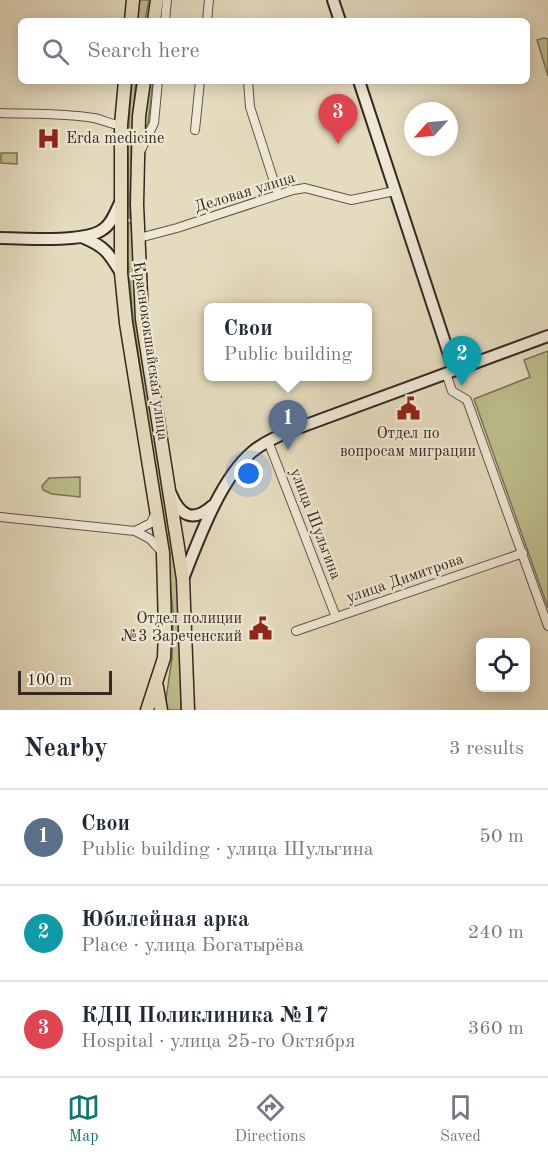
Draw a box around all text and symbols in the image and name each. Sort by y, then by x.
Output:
search box [18,18,530,84]
icon: search [39,35,72,68]
text: Search here [87,40,200,62]
pin: 3 [318,94,358,144]
north arrow [404,102,458,156]
hospital icon: Erda medicine [35,126,61,152]
place label: Erda medicine [66,131,164,147]
street label: Деловая улица [193,170,297,216]
street label: Краснококшайская улица [129,260,171,442]
popup [204,303,372,381]
text: Свои [224,318,273,340]
pin: 2 [442,336,482,386]
text: Public building [224,345,352,365]
public building icon: Отдел по вопросам миграции [395,396,421,422]
pin: 1 [268,400,308,450]
place label: Отдел по вопросам миграции [340,426,476,460]
your location [234,459,263,488]
street label: улица Шульгина [286,466,344,582]
street label: улица Димитрова [344,551,466,607]
place label: Отдел полиции №3 Зареченский [121,611,242,645]
public building icon: Отдел полиции №3 Зареченский [247,615,273,641]
map controls [476,638,530,692]
button: locate [476,638,530,692]
scale bar [18,668,112,696]
text: 100 m [27,673,72,689]
text: Nearby [24,736,108,762]
text: 3 results [449,739,524,759]
text: Свои [81,813,130,835]
text: 1 [38,827,49,847]
text: 50 m [479,827,524,847]
text: Public building · улица Шульгина [81,840,374,860]
text: Юбилейная арка [81,909,249,931]
text: 2 [38,923,49,943]
text: 240 m [468,923,524,943]
text: Place · улица Богатырёва [81,936,304,956]
text: КДЦ Поликлиника №17 [81,1005,329,1027]
text: 3 [38,1019,49,1039]
text: 360 m [468,1019,524,1039]
text: Hospital · улица 25-го Октября [81,1032,355,1052]
tab: Map [67,1091,100,1147]
tab: Directions [235,1091,306,1147]
tab: Saved [440,1091,481,1147]

